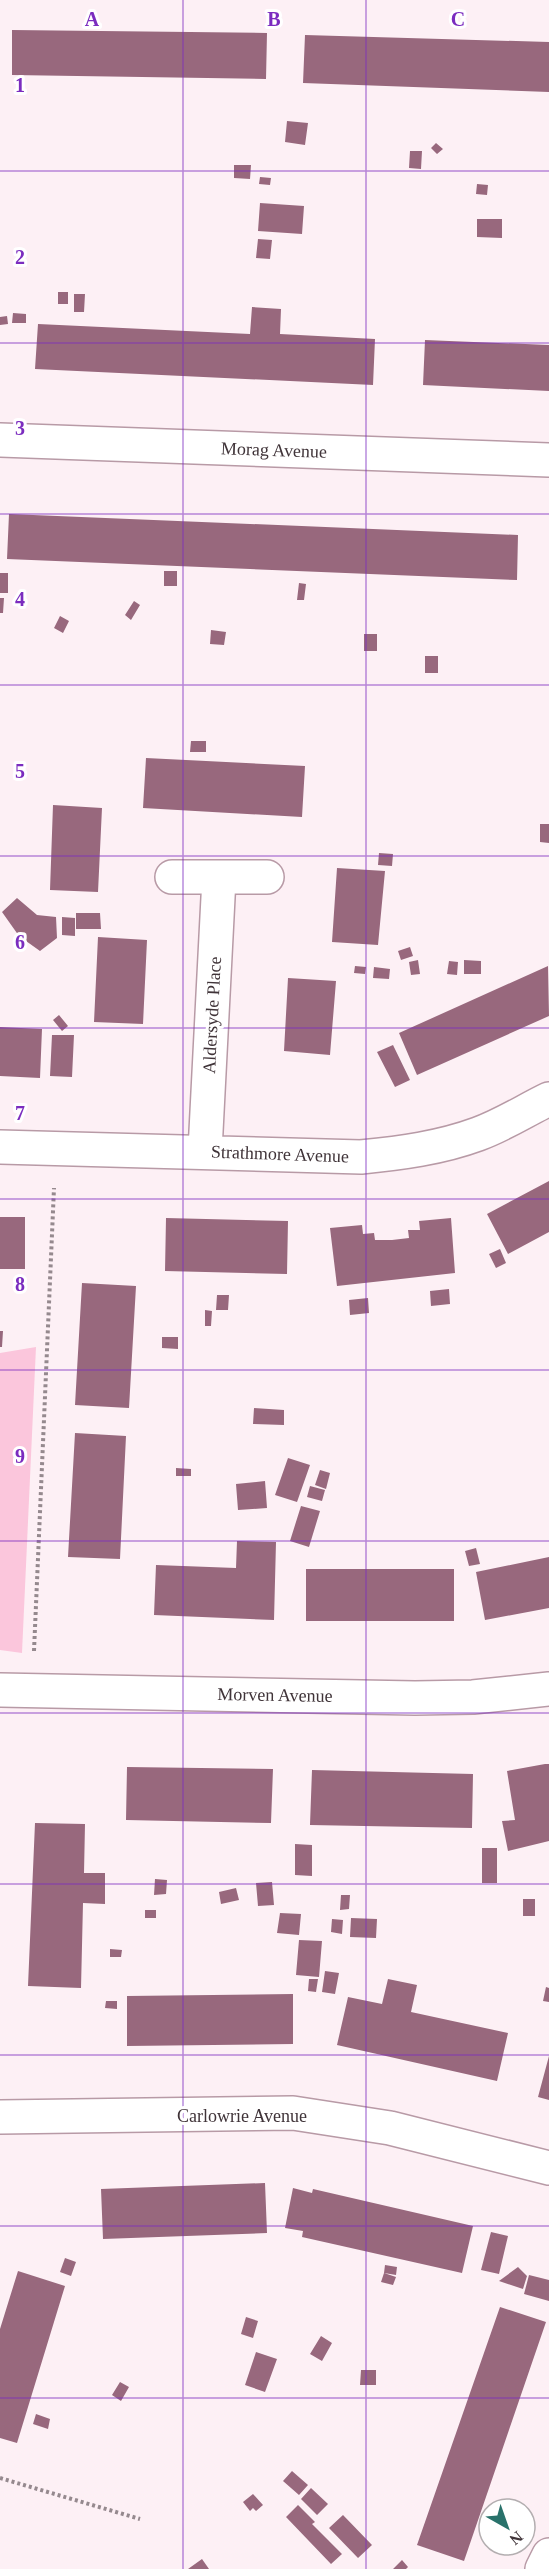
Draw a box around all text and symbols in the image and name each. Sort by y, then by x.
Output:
text: A [85,8,100,30]
text: B [267,8,281,30]
text: C [451,8,465,30]
text: 1 [15,74,25,96]
text: 2 [15,246,25,268]
text: 3 [15,417,25,439]
street label: Morag Avenue [221,438,327,462]
text: 4 [15,588,25,610]
text: 5 [15,760,25,782]
text: 6 [15,931,25,953]
street label: Aldersyde Place [199,956,225,1074]
text: 7 [15,1102,25,1124]
street label: Strathmore Avenue [211,1142,349,1166]
text: 8 [15,1273,25,1295]
text: 9 [15,1445,25,1467]
street label: Morven Avenue [217,1684,333,1706]
street label: Carlowrie Avenue [177,2106,307,2126]
north arrow [477,2497,537,2557]
text: N [506,2528,526,2549]

